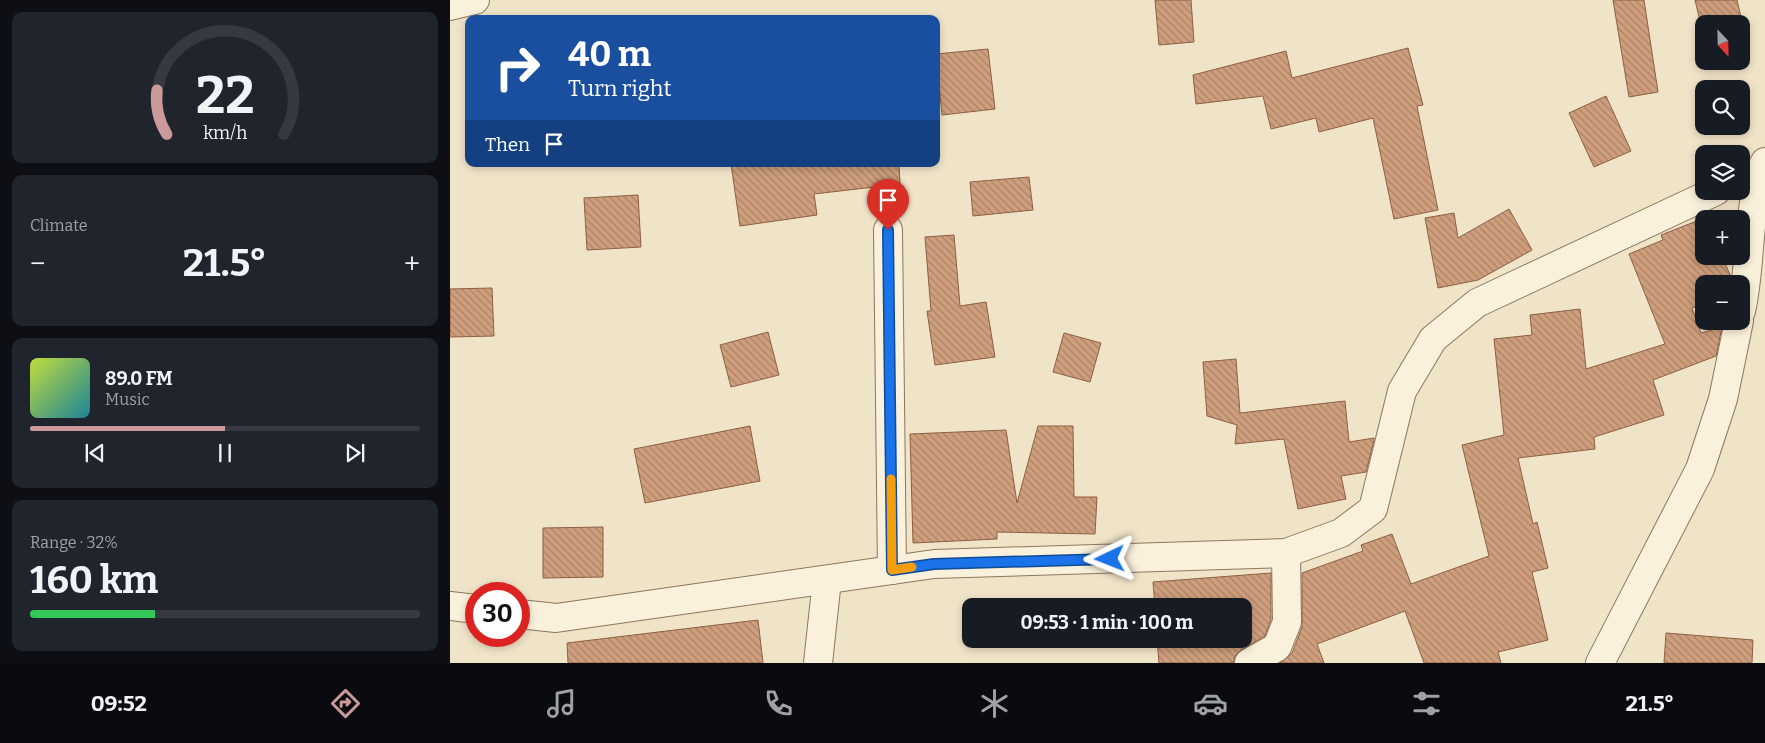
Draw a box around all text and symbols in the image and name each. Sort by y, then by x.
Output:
north arrow [1695,15,1750,70]
map controls [1695,15,1750,330]
text: 40 m [568,33,651,75]
icon: right [485,35,550,100]
text: 22 [196,64,254,127]
text: Turn right [568,75,671,102]
button: search [1695,80,1750,135]
text: km/h [203,122,247,144]
icon: arrive [540,130,568,158]
text: Then [485,133,530,156]
button: layers [1695,145,1750,200]
pin [867,179,909,230]
icon: arrive [874,186,902,214]
button: + [1695,210,1750,265]
text: Climate [30,216,88,235]
text: 21.5° [183,240,267,286]
text: − [30,247,45,280]
text: + [404,247,420,280]
button: − [1695,275,1750,330]
text: 89.0 FM [105,367,173,390]
text: Music [105,390,150,409]
icon: previous [81,439,109,467]
icon: pause [211,439,239,467]
icon: next [341,439,369,467]
position arrow [1083,532,1135,584]
text: Range · 32% [30,533,118,552]
text: 160 km [30,557,158,603]
speed limit sign: 30 [465,582,530,647]
text: 09:53 · 1 min · 100 m [1020,611,1194,634]
icon: directions [328,686,363,721]
icon: music [544,686,579,721]
icon: phone [761,686,796,721]
icon: climate [977,686,1012,721]
icon: car [1193,686,1228,721]
icon: filters [1409,686,1444,721]
text: 09:52 [91,690,147,717]
text: 21.5° [1626,690,1674,717]

